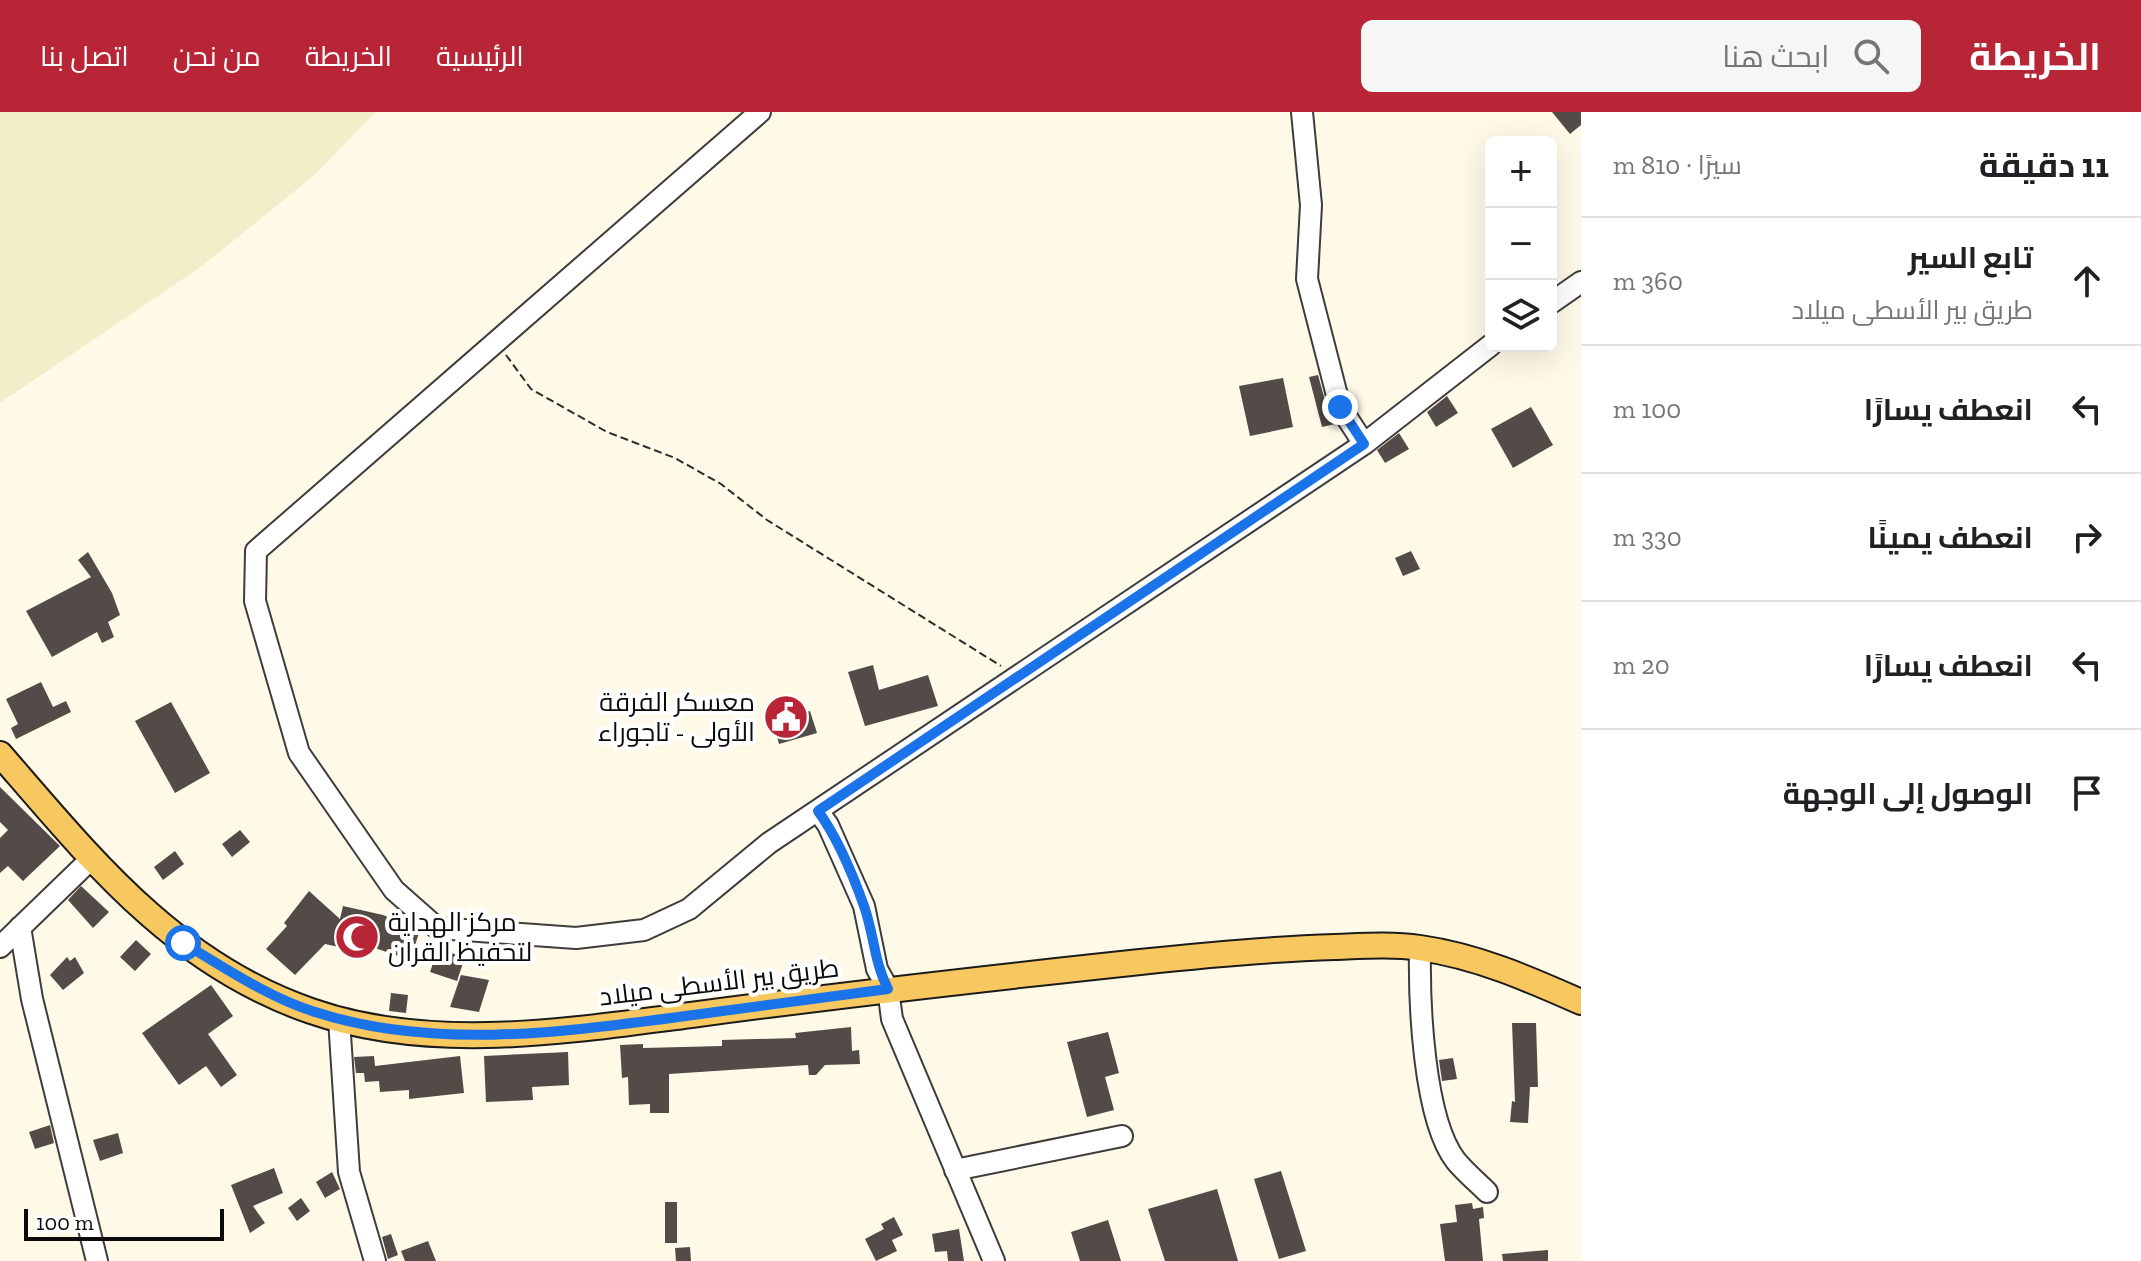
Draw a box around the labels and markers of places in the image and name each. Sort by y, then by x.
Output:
place label: معسكر الفرقة الأولى - تاجوراء [598,686,755,748]
public building icon: معسكر الفرقة الأولى - تاجوراء [762,693,810,741]
place label: مركز الهداية لتحفيظ القران [388,906,532,968]
mosque icon: مركز الهداية لتحفيظ القران [333,913,381,961]

